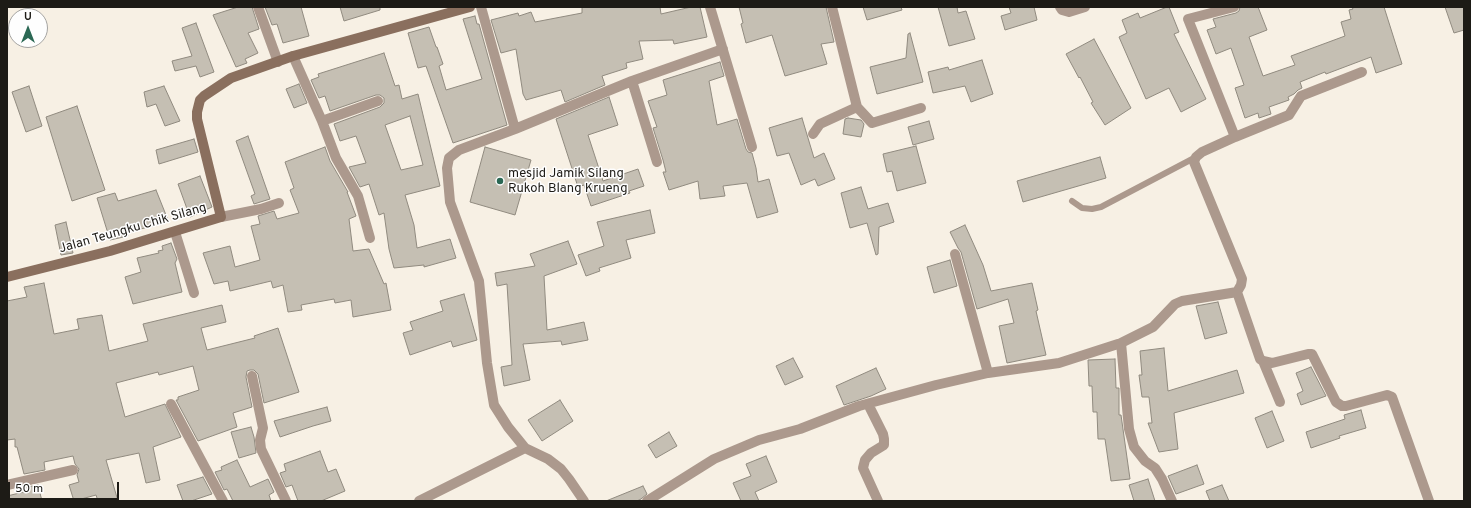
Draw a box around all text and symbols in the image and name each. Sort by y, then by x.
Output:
north arrow [8,8,48,48]
text: U [24,10,32,24]
place label: mesjid Jamik Silang Rukoh Blang Krueng [508,166,627,197]
marker: mesjid Jamik Silang Rukoh Blang Krueng [495,176,505,186]
street label: Jalan Teungku Chik Silang [57,200,209,258]
scale bar [10,474,121,500]
text: 50 m [15,481,43,497]

